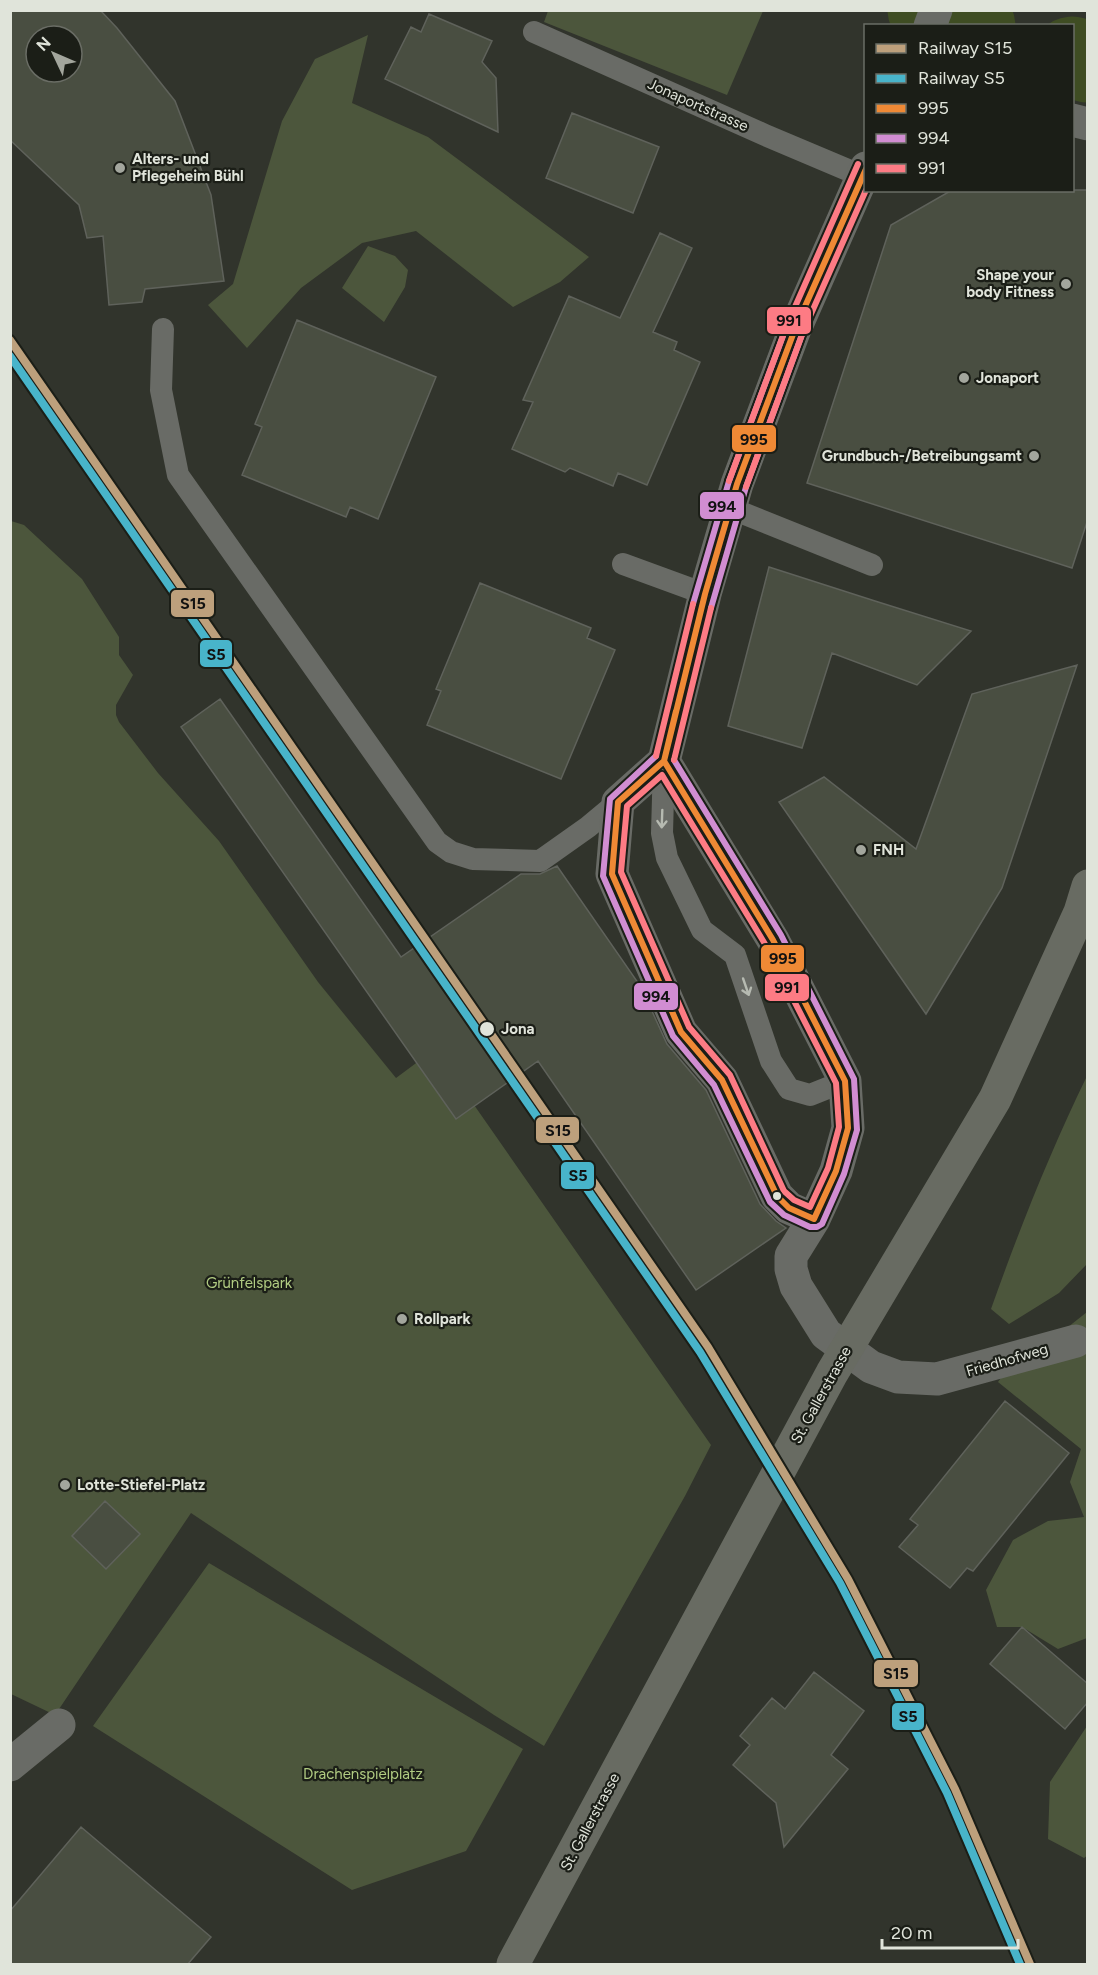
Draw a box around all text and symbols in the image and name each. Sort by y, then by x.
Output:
north arrow [24,24,84,84]
legend [864,24,1074,192]
text: N [32,33,55,55]
text: Railway S15 [918,37,1012,59]
text: Railway S5 [918,67,1005,89]
street label: Jonaportstrasse [645,75,751,135]
text: 995 [918,97,949,119]
text: 994 [918,127,950,149]
place label: Alters- und Pflegeheim Bühl [132,150,244,185]
text: 991 [918,157,946,179]
marker: Alters- und Pflegeheim Bühl [113,161,127,175]
place label: Shape your body Fitness [966,266,1054,301]
marker: Shape your body Fitness [1059,277,1073,291]
line badge: 991 [766,306,812,335]
text: 991 [776,311,802,330]
place label: Jonaport [976,369,1039,387]
marker: Jonaport [957,371,971,385]
line badge: 995 [731,424,777,453]
text: 995 [740,430,768,449]
place label: Grundbuch-/Betreibungsamt [822,447,1022,465]
marker: Grundbuch-/Betreibungsamt [1027,449,1041,463]
line badge: 994 [699,491,745,520]
text: 994 [708,497,736,516]
line badge: S15 [170,589,215,618]
text: S15 [180,594,206,613]
line badge: S5 [199,639,233,668]
text: S5 [206,645,226,664]
one-way arrow [657,809,668,829]
place label: FNH [873,841,904,859]
marker: FNH [854,843,868,857]
line badge: 995 [760,944,805,973]
text: 995 [769,949,797,968]
line badge: 991 [764,973,810,1002]
one-way arrow [741,977,752,996]
text: 991 [774,978,800,997]
line badge: 994 [633,982,679,1011]
text: 994 [642,987,670,1006]
marker: Jona [478,1020,496,1038]
place label: Jona [501,1020,535,1038]
line badge: S15 [535,1116,580,1144]
text: S15 [545,1121,571,1140]
line badge: S5 [560,1161,595,1190]
text: S5 [568,1166,588,1185]
unlabelled marker [771,1190,783,1202]
park label: Grünfelspark [206,1274,293,1292]
place label: Rollpark [414,1310,471,1328]
marker: Rollpark [395,1312,409,1326]
street label: Friedhofweg [964,1340,1050,1380]
street label: St. Gallerstrasse [787,1343,855,1447]
place label: Lotte-Stiefel-Platz [77,1476,205,1494]
marker: Lotte-Stiefel-Platz [58,1478,72,1492]
line badge: S15 [873,1659,919,1688]
text: S15 [883,1664,909,1683]
line badge: S5 [891,1702,925,1731]
text: S5 [898,1707,918,1726]
park label: Drachenspielplatz [303,1765,423,1783]
street label: St. Gallerstrasse [557,1770,623,1874]
scale bar [882,1912,1018,1950]
text: 20 m [891,1922,932,1944]

